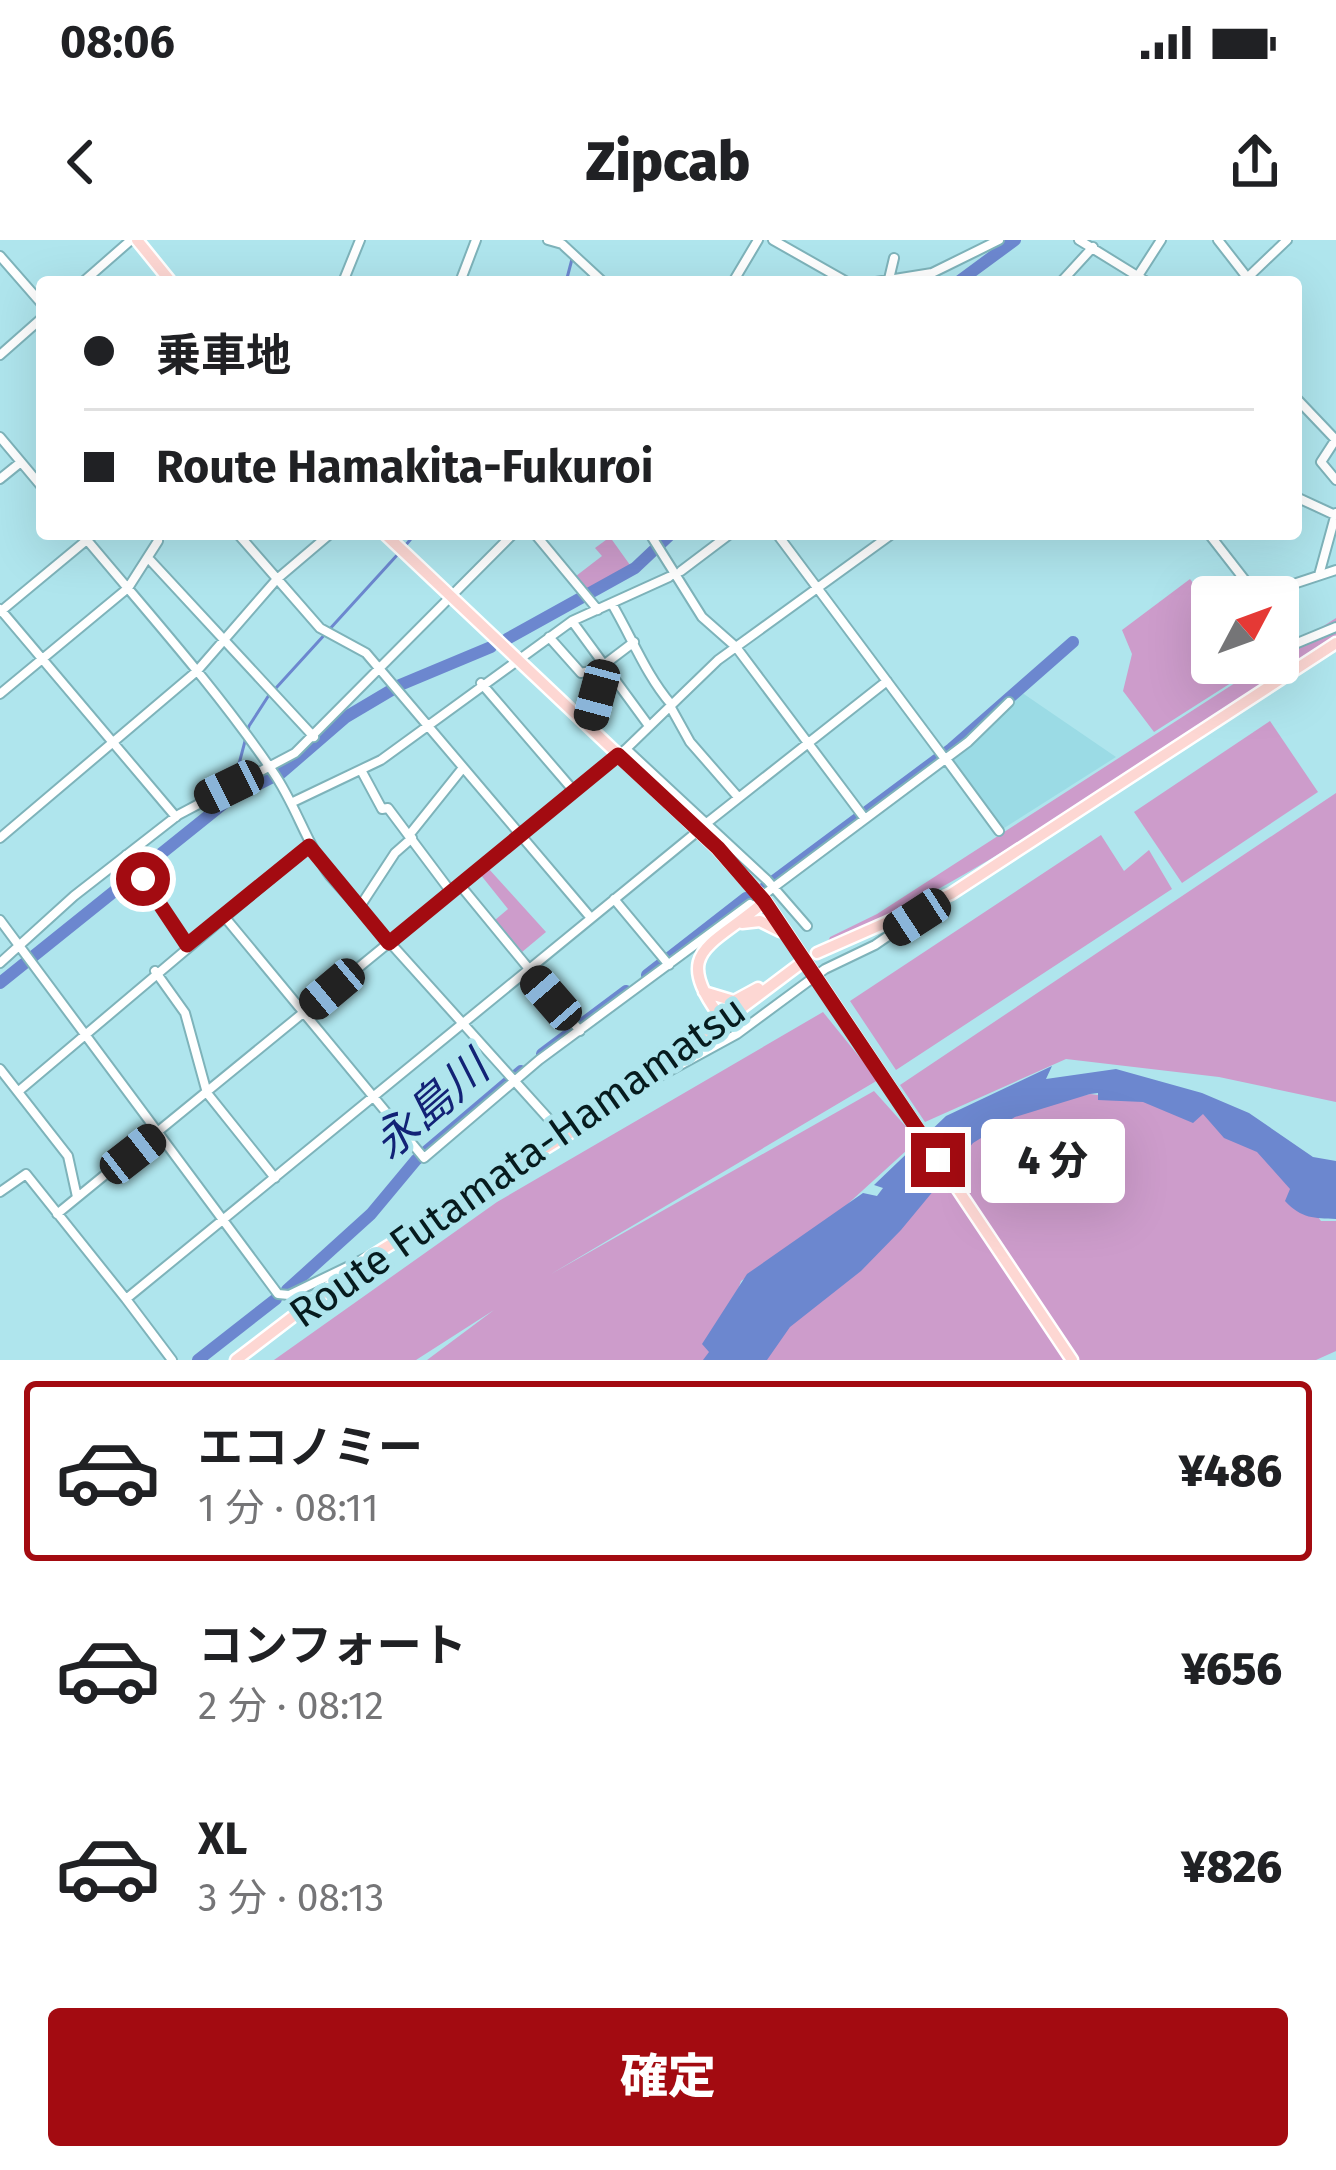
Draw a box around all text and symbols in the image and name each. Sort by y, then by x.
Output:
text: 08:06 [60,15,175,69]
icon: back [48,129,114,195]
icon: share [1222,129,1288,195]
text: Zipcab [586,130,750,194]
text: 乗車地 [156,329,291,383]
text: Route Hamakita-Fukuroi [156,440,653,494]
north arrow [1191,576,1299,684]
map controls [1191,576,1299,684]
car [570,656,624,734]
car [189,755,269,819]
route start [116,852,170,906]
car [877,882,957,952]
car [293,952,371,1026]
car [514,959,588,1037]
street label: Route Futamata-Hamamatsu [280,985,755,1339]
water label: 永島川 [362,1038,502,1170]
car [94,1118,172,1190]
callout: 4 分 [980,1118,1124,1202]
route end [911,1133,965,1187]
text: 4 分 [1018,1138,1088,1184]
icon: car [54,1417,162,1525]
text: エコノミー [198,1421,423,1475]
text: ¥486 [1179,1444,1282,1498]
text: 1 分 · 08:11 [198,1485,379,1531]
icon: car [54,1615,162,1723]
text: コンフォート [198,1619,467,1673]
text: ¥656 [1181,1642,1282,1696]
text: 2 分 · 08:12 [198,1683,384,1729]
text: XL [198,1812,247,1866]
icon: car [54,1813,162,1921]
text: ¥826 [1181,1840,1282,1894]
text: 3 分 · 08:13 [198,1875,384,1921]
button: 確定 [48,2008,1288,2146]

